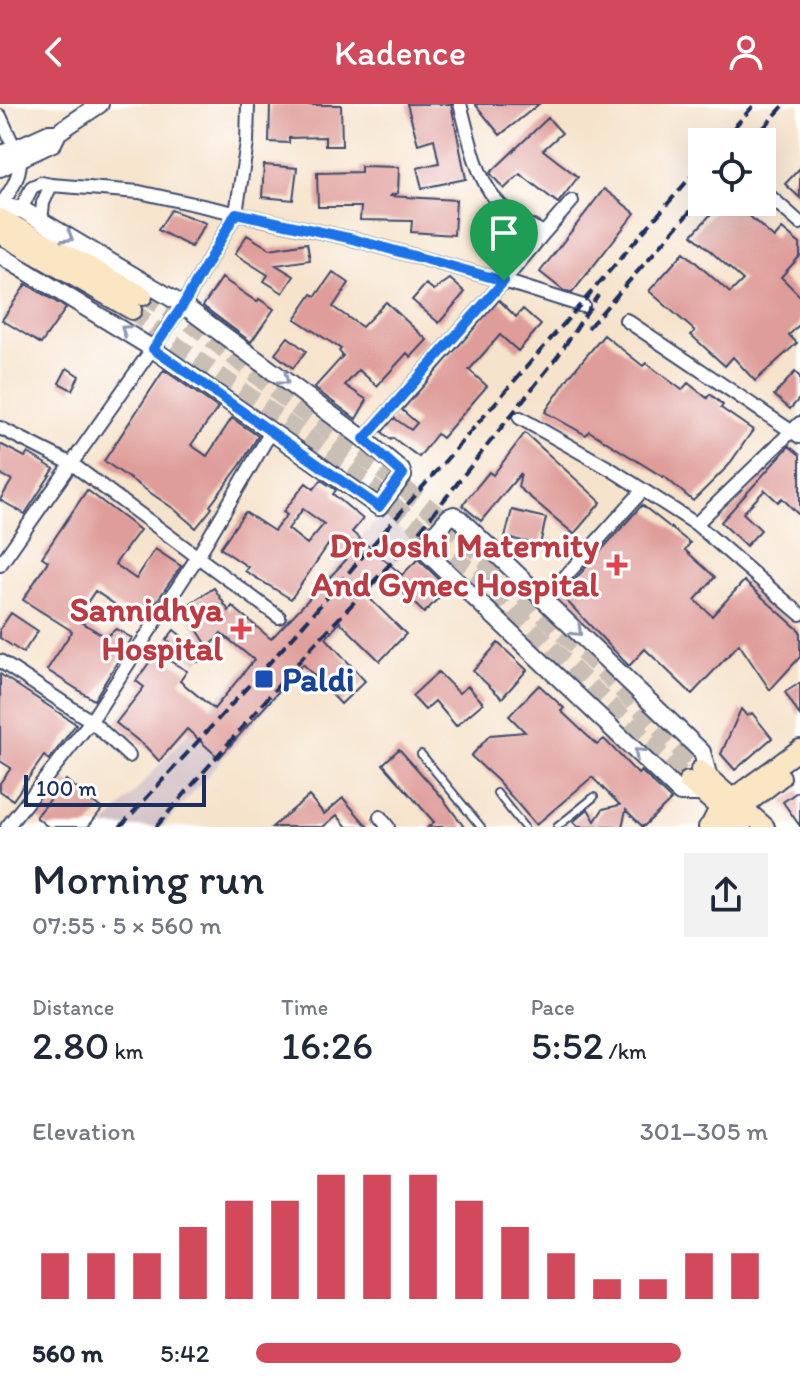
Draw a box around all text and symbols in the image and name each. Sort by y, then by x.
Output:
icon: back [32,30,76,74]
icon: person [724,30,768,74]
text: Kadence [334,31,466,74]
map controls [688,128,776,216]
button: locate [688,128,776,216]
pin [470,199,538,281]
icon: arrive [482,211,526,255]
one-way arrow [59,227,74,243]
one-way arrow [120,325,134,340]
one-way arrow [276,371,290,385]
place label: Dr.Joshi Maternity And Gynec Hospital [311,525,600,605]
marker: Dr.Joshi Maternity And Gynec Hospital [606,554,628,576]
place label: Sannidhya Hospital [70,589,223,669]
marker: Sannidhya Hospital [230,618,252,640]
one-way arrow [568,622,582,636]
place label: Paldi [282,659,355,700]
marker: Paldi [253,668,275,690]
one-way arrow [634,748,648,762]
scale bar [24,771,206,807]
text: 100 m [36,775,97,802]
text: Morning run [32,852,265,905]
button: share [684,853,768,937]
text: 07:55 · 5 × 560 m [32,909,222,941]
text: Distance [32,994,114,1021]
text: Time [281,994,328,1021]
text: Pace [531,994,575,1021]
text: 2.80 [32,1021,109,1069]
text: 16:26 [281,1021,373,1069]
text: 5:52 [531,1021,604,1069]
text: km [109,1038,144,1065]
text: /km [604,1038,647,1065]
text: Elevation [32,1115,135,1147]
text: 301–305 m [640,1115,768,1147]
text: 560 m [32,1337,103,1369]
text: 5:42 [160,1337,209,1369]

